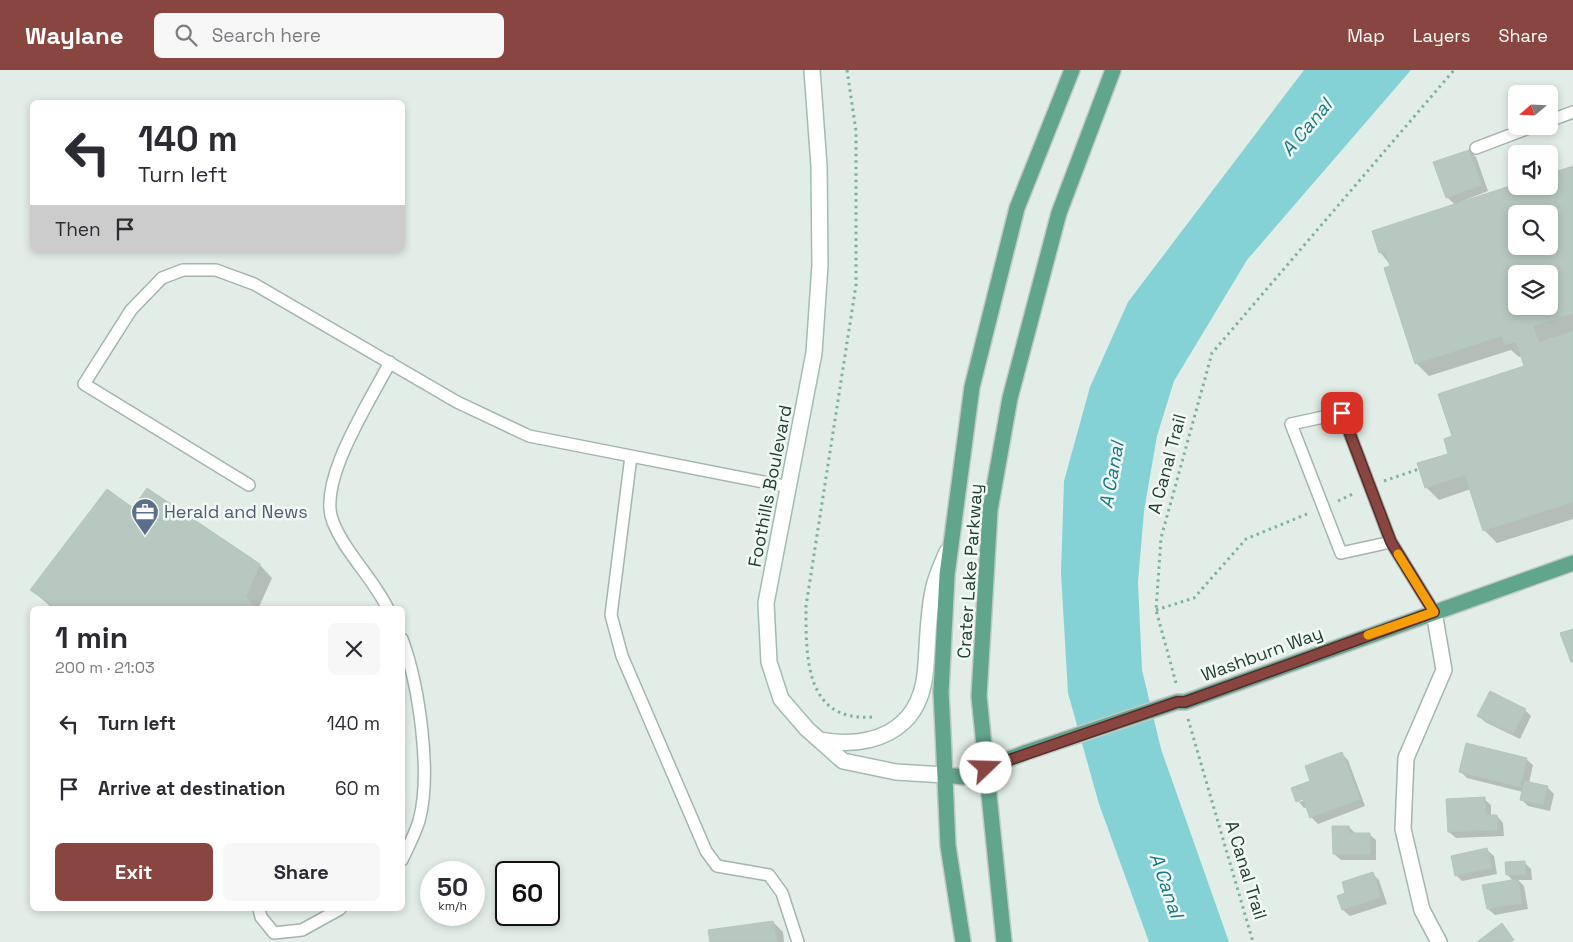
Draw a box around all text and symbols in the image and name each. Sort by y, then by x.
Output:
search box [154,13,504,58]
text: Waylane [25,20,124,51]
icon: search [172,21,200,49]
text: Search here [212,23,321,48]
text: Map [1347,24,1385,47]
text: Layers [1413,24,1470,47]
text: Share [1498,24,1548,47]
north arrow [1508,85,1558,135]
map controls [1508,85,1558,315]
water label: A Canal [1275,92,1339,161]
text: 140 m [138,117,238,161]
icon: left [55,120,120,185]
button: sound [1508,145,1558,195]
text: Turn left [138,160,228,188]
button: search [1508,205,1558,255]
icon: arrive [111,215,139,243]
text: Then [55,217,101,242]
button: layers [1508,265,1558,315]
pin [1321,392,1363,434]
icon: arrive [1328,399,1356,427]
street label: Foothills Boulevard [743,403,797,569]
street label: A Canal Trail [1142,411,1191,516]
water label: A Canal [1093,438,1130,510]
street label: Crater Lake Parkway [952,483,987,659]
office icon: Herald and News [130,497,160,536]
place label: Herald and News [164,500,308,523]
text: 1 min [55,618,128,657]
street label: Washburn Way [1198,621,1326,686]
button: close [328,623,380,675]
text: 200 m · 21:03 [55,657,155,678]
icon: left [55,710,83,738]
text: Turn left [98,711,176,736]
text: 140 m [327,711,380,736]
position arrow [959,741,1011,793]
icon: arrive [55,775,83,803]
text: Arrive at destination [98,776,286,801]
text: 60 m [335,776,380,801]
street label: A Canal Trail [1221,817,1272,922]
button: Exit [55,843,213,901]
button: Share [223,843,380,901]
water label: A Canal [1144,849,1190,923]
speed limit sign: 60 [495,861,560,926]
text: 50 [437,871,468,903]
text: km/h [438,898,467,914]

